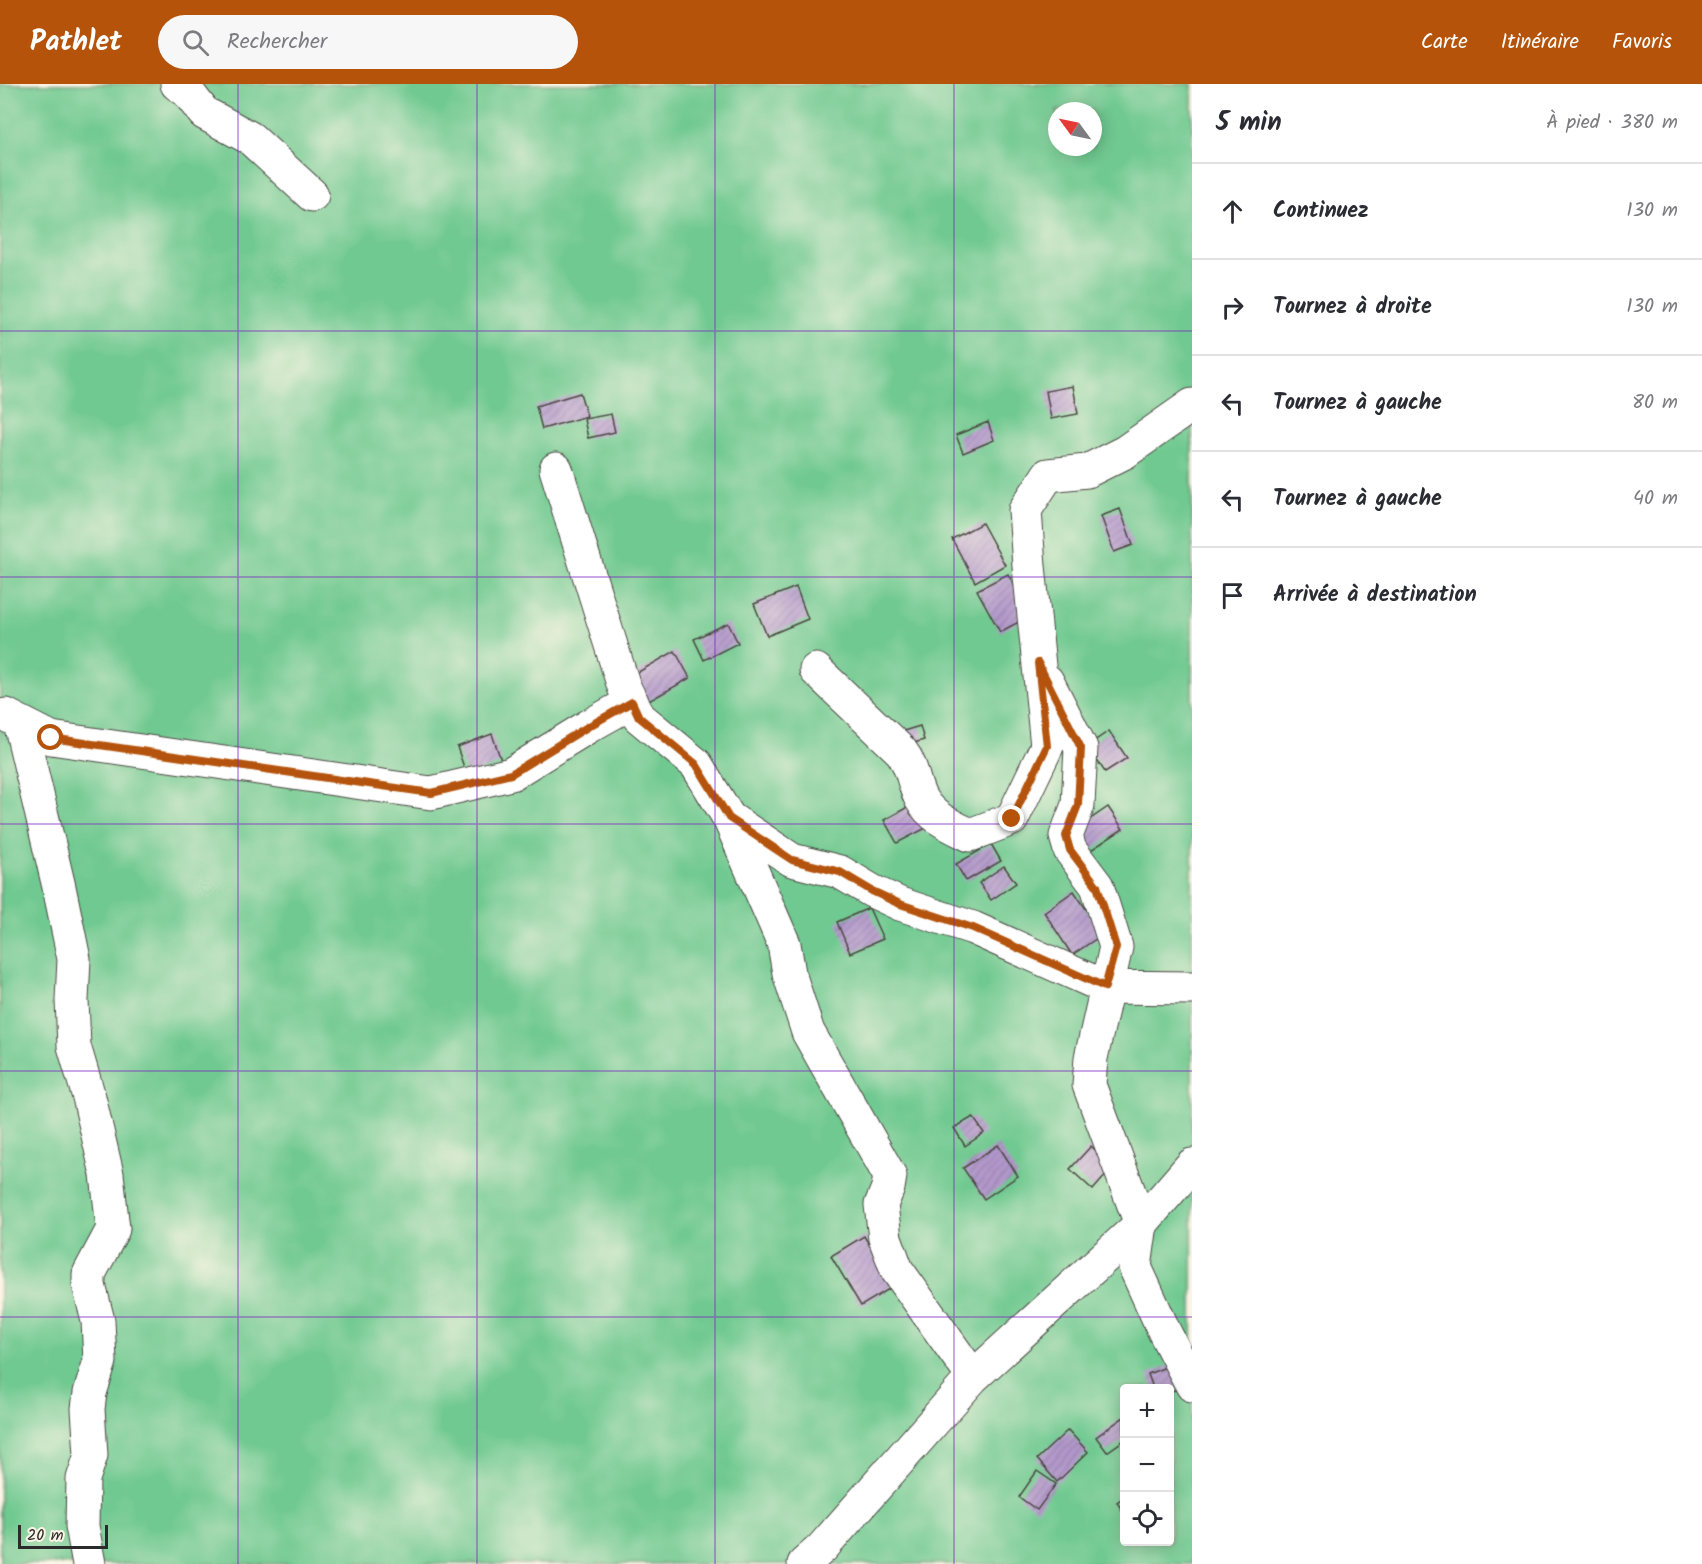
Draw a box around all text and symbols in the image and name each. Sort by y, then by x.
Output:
search box [158,15,578,69]
text: Pathlet [30,20,122,65]
text: Rechercher [227,25,327,60]
icon: search [179,26,212,59]
text: Carte [1421,26,1468,59]
text: Itinéraire [1501,26,1579,59]
text: Favoris [1612,26,1672,59]
north arrow [1048,102,1102,156]
text: 5 min [1216,102,1282,144]
text: À pied · 380 m [1546,107,1678,139]
text: Continuez [1273,194,1369,229]
icon: ahead [1216,195,1249,228]
text: 130 m [1626,195,1678,227]
text: Tournez à droite [1273,290,1432,325]
icon: right [1216,291,1249,324]
text: 130 m [1626,291,1678,323]
text: Tournez à gauche [1273,386,1442,421]
icon: left [1216,387,1249,420]
text: 80 m [1632,387,1678,419]
text: Tournez à gauche [1273,482,1442,517]
icon: left [1216,483,1249,516]
text: 40 m [1633,483,1678,515]
text: Arrivée à destination [1273,578,1477,613]
icon: arrive [1216,579,1249,612]
route start [37,724,63,750]
route end [998,805,1024,831]
map controls [1120,1384,1174,1546]
button: + [1120,1384,1174,1438]
button: − [1120,1438,1174,1492]
button: locate [1120,1492,1174,1546]
scale bar [18,1522,108,1550]
text: 20 m [27,1523,63,1548]

